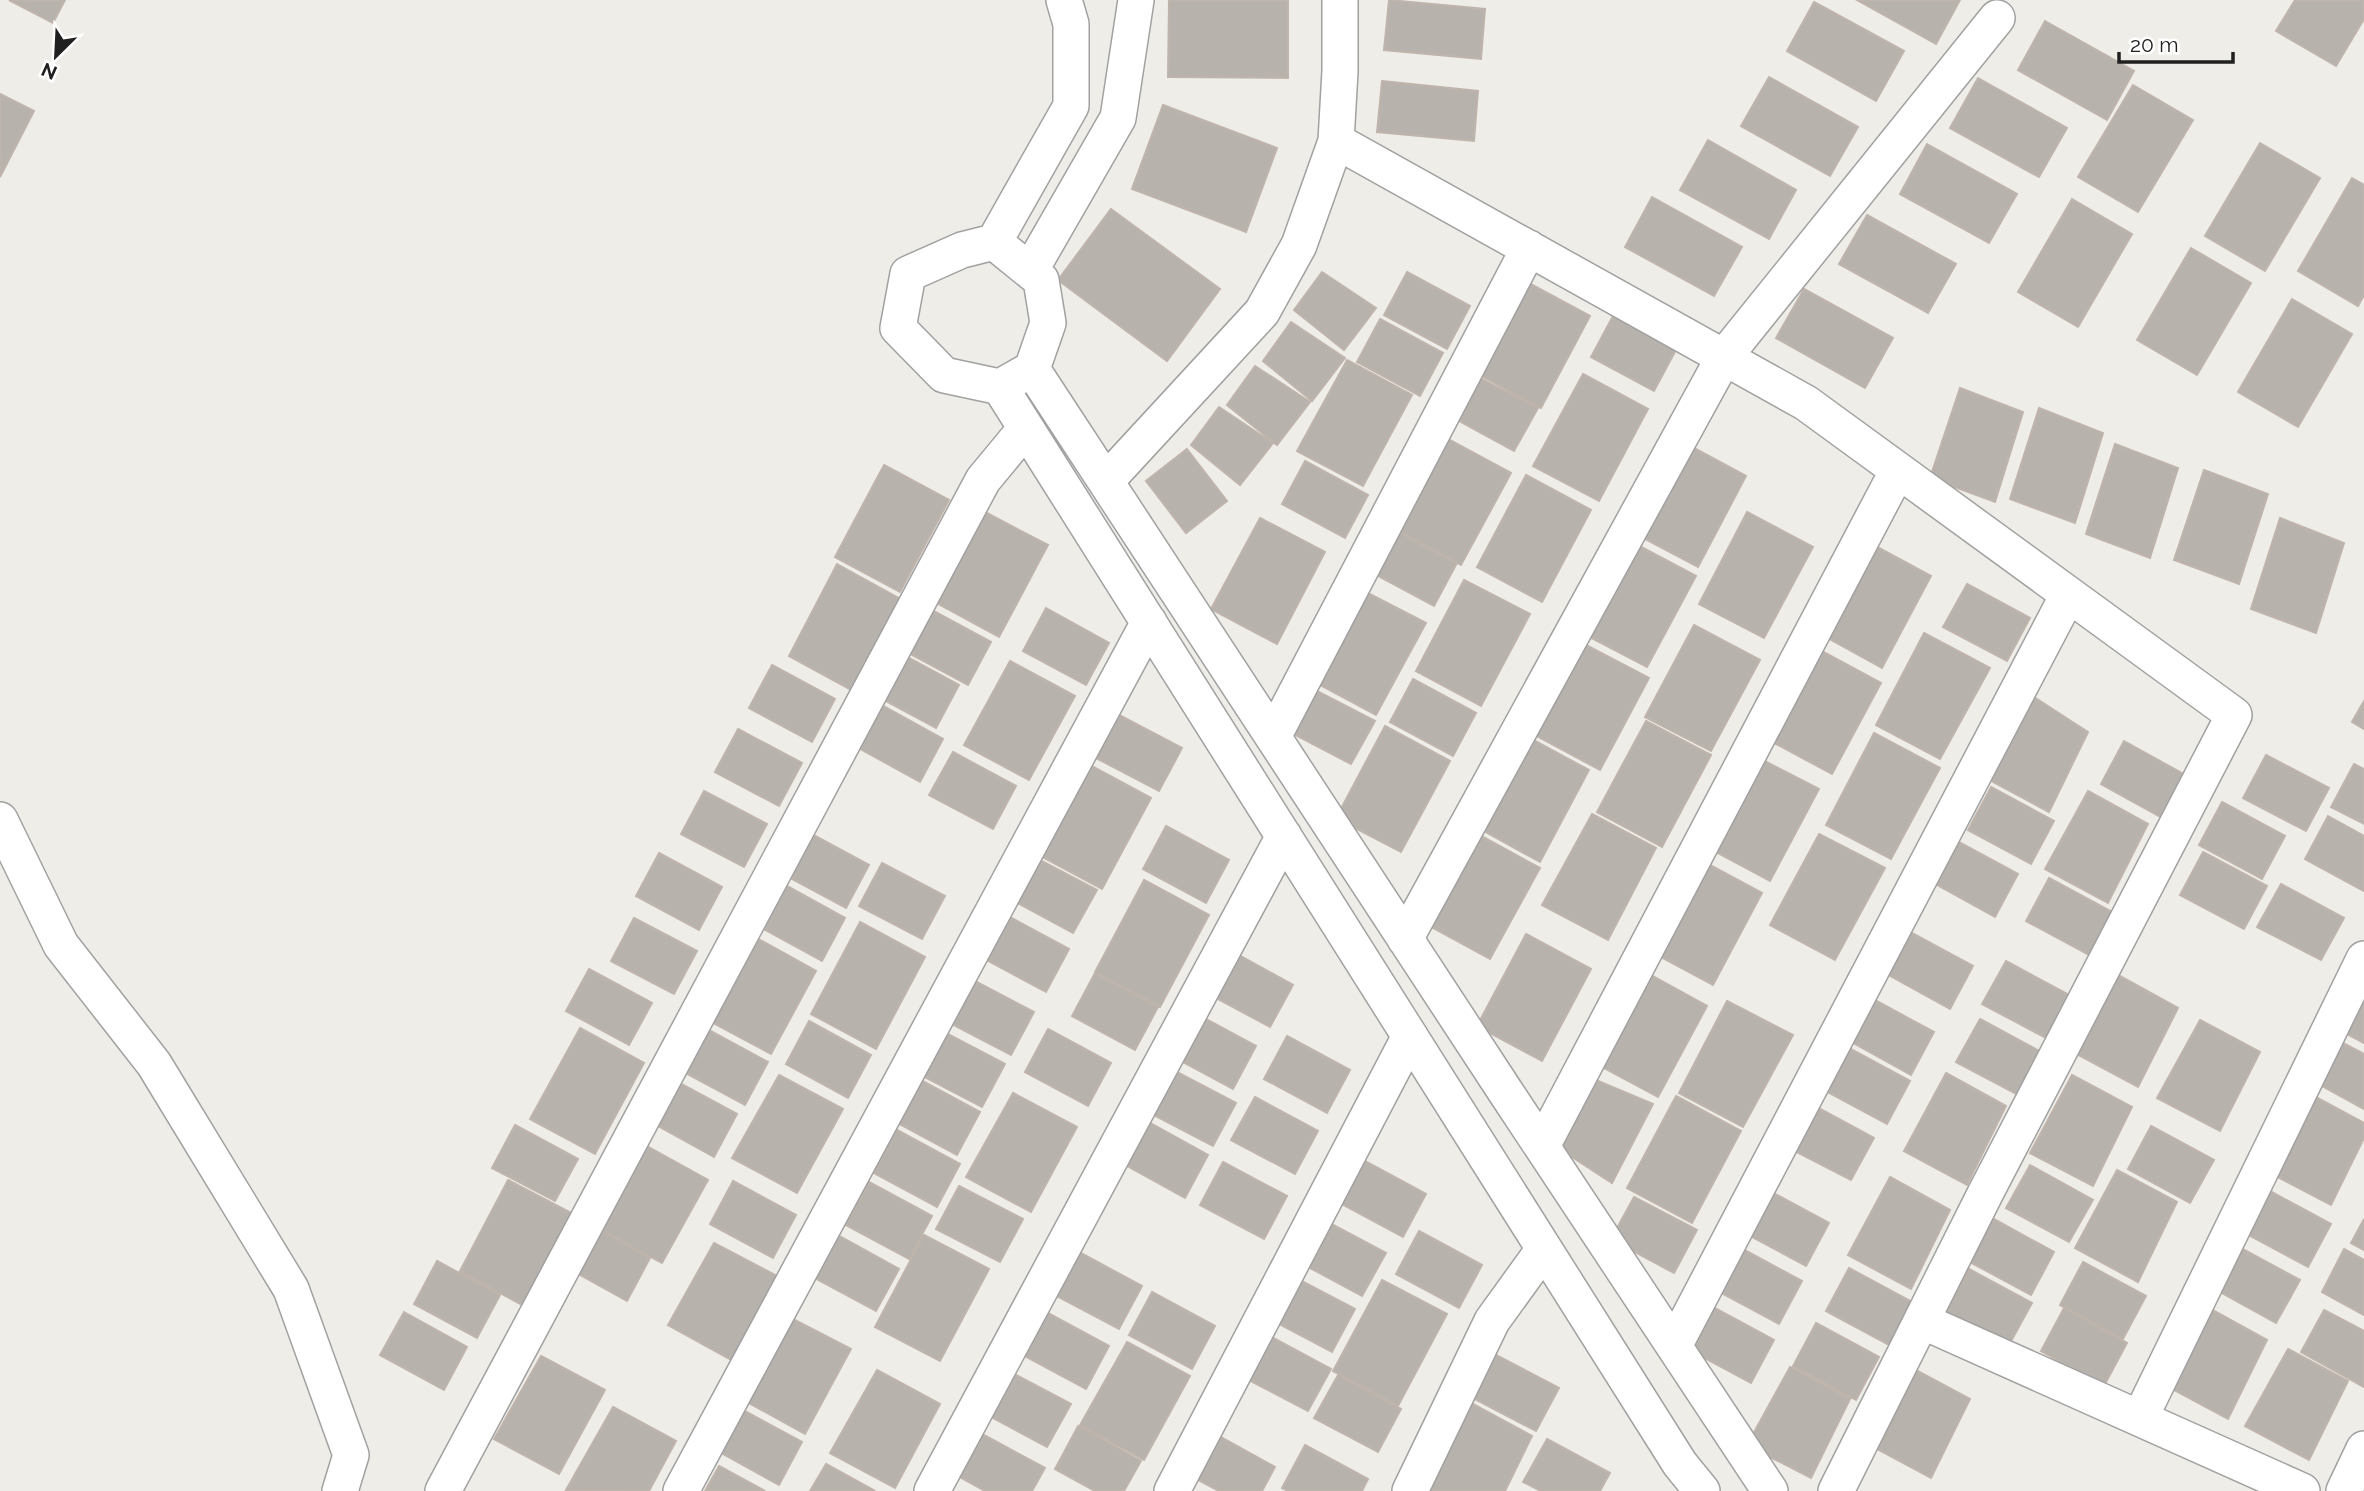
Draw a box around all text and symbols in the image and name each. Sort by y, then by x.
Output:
north arrow [21,21,91,91]
scale bar [2119,21,2233,65]
text: 20 m [2130,32,2178,57]
text: N [38,59,60,85]

